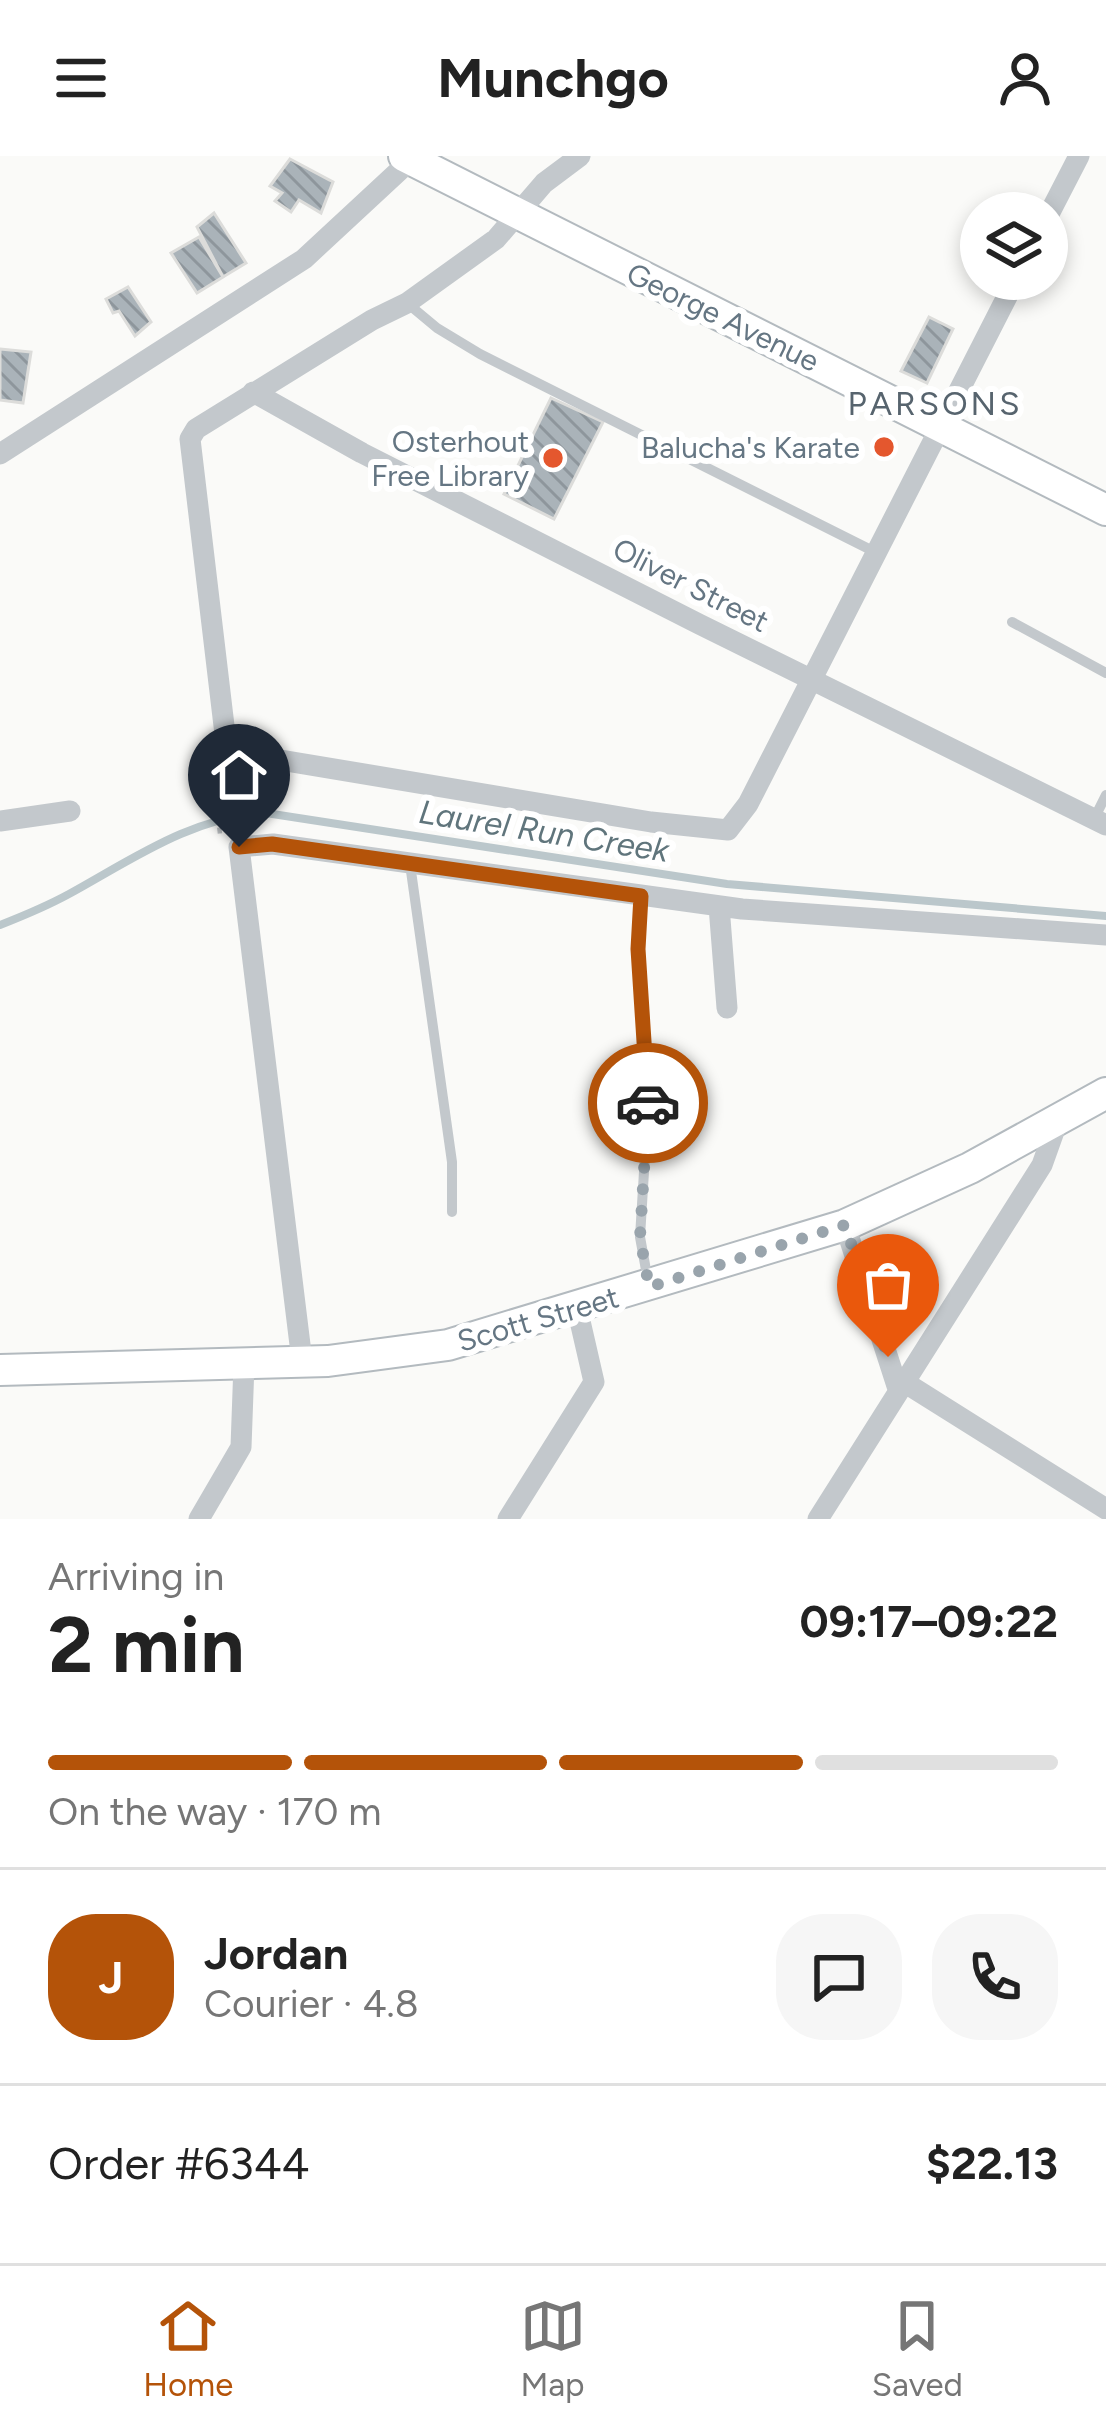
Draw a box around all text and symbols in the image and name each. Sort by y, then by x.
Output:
icon: menu [48,45,114,111]
icon: person [992,45,1058,111]
text: Munchgo [437,46,669,111]
map controls [960,192,1068,300]
button: layers [960,192,1068,300]
street label: George Avenue [621,254,825,380]
district label: PARSONS [848,384,1022,423]
place label: Osterhout Free Library [371,423,529,494]
place label: Balucha's Karate [641,429,860,466]
marker: Balucha's Karate [871,434,897,460]
marker: Osterhout Free Library [540,445,566,471]
street label: Oliver Street [607,530,775,640]
pin [188,724,290,847]
icon: home [206,742,272,808]
water label: Laurel Run Creek [416,792,673,870]
courier [588,1043,708,1163]
icon: car [615,1070,681,1136]
pin [837,1234,939,1357]
icon: bag [855,1252,921,1318]
street label: Scott Street [453,1278,623,1360]
text: Arriving in [48,1553,224,1600]
text: 09:17–09:22 [800,1594,1058,1648]
text: 2 min [48,1598,244,1692]
text: On the way · 170 m [48,1788,381,1835]
button: chat [776,1914,902,2040]
button: phone [932,1914,1058,2040]
text: Jordan [204,1926,348,1980]
text: J [99,1950,123,2004]
text: Courier · 4.8 [204,1980,419,2027]
text: Order #6344 [48,2136,310,2190]
text: $22.13 [926,2136,1058,2190]
tab: Home [143,2293,233,2404]
tab: Map [520,2293,586,2404]
tab: Saved [872,2293,963,2404]

